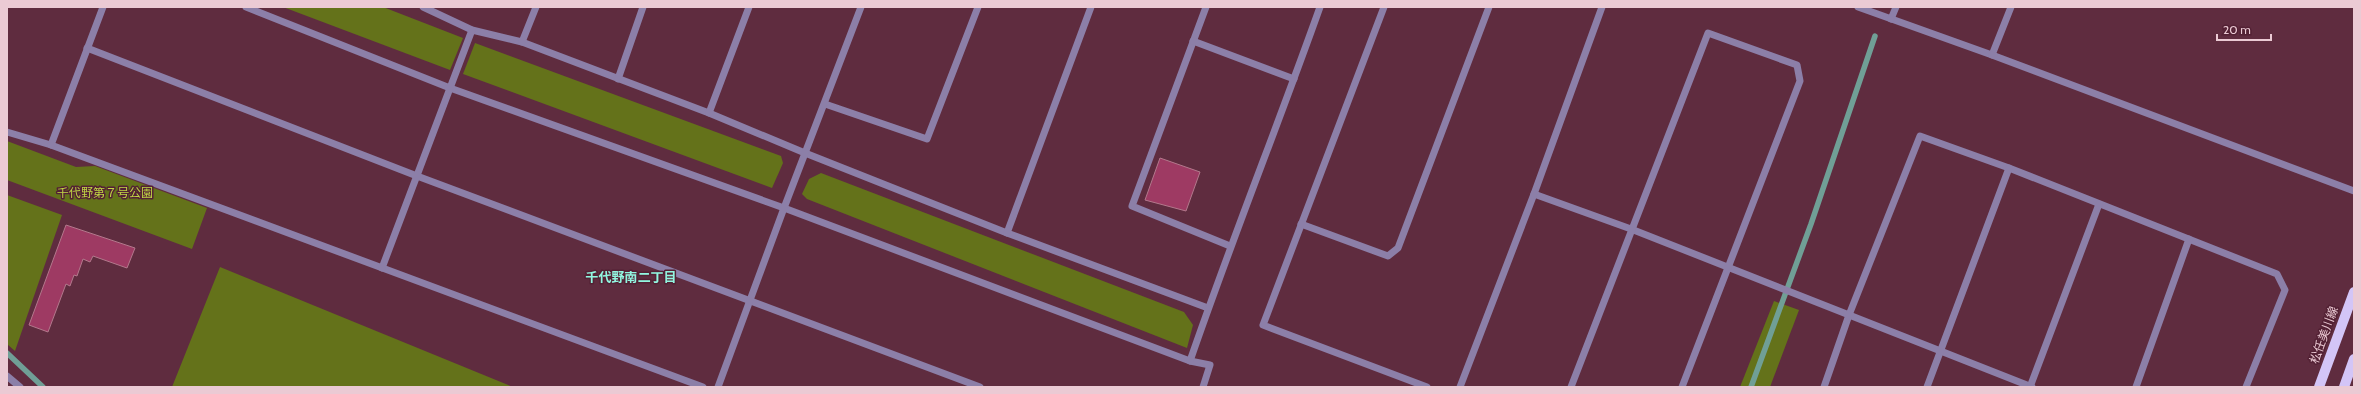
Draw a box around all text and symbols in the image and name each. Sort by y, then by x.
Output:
scale bar [2217,16,2271,42]
text: 20 m [2223,22,2251,37]
park label: 千代野第７号公園 [57,185,153,200]
district label: 千代野南二丁目 [585,269,677,285]
street label: 松任美川線 [2306,304,2341,366]

